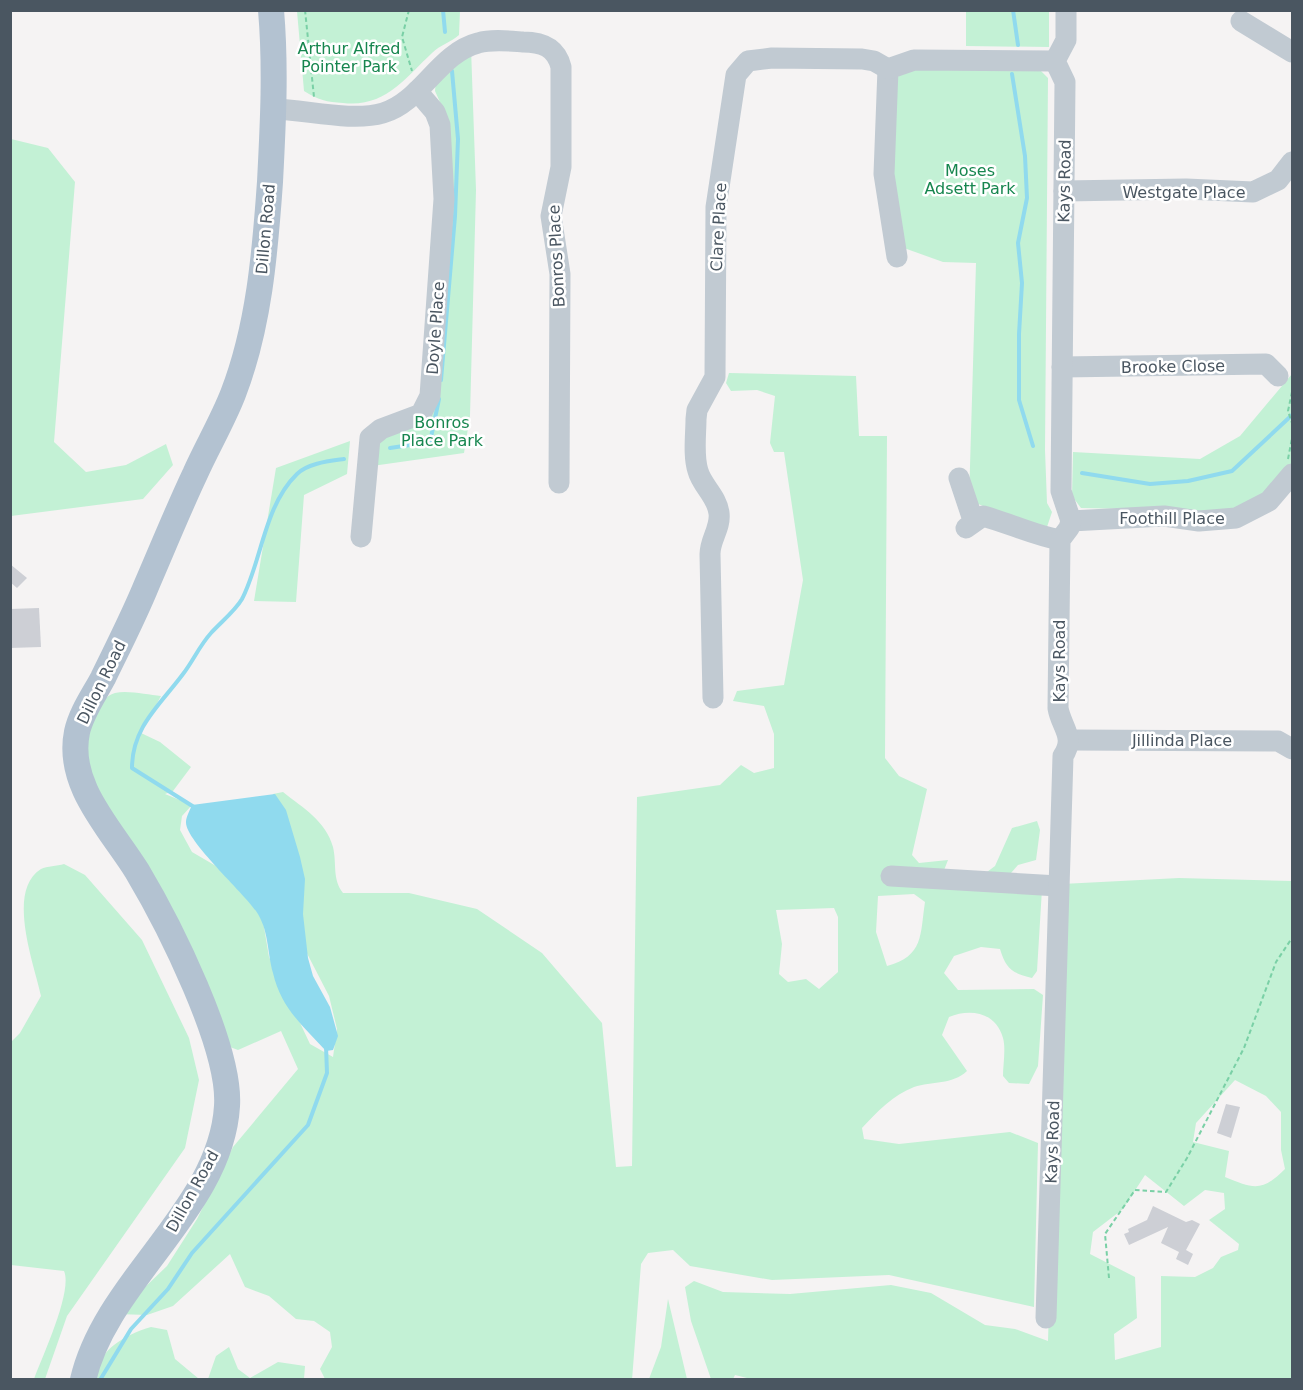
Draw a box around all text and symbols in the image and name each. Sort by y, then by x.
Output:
park label: Arthur Alfred Pointer Park [298,39,401,76]
street label: Kays Road [1054,139,1075,223]
park label: Moses Adsett Park [924,161,1016,198]
street label: Clare Place [707,182,730,272]
street label: Dillon Road [252,183,279,275]
street label: Westgate Place [1122,183,1246,202]
street label: Bonros Place [544,204,569,308]
street label: Doyle Place [423,281,448,375]
street label: Brooke Close [1121,356,1225,377]
park label: Bonros Place Park [401,413,484,450]
street label: Foothill Place [1119,509,1225,528]
street label: Kays Road [1050,619,1069,703]
street label: Dillon Road [73,637,130,727]
street label: Jillinda Place [1131,731,1232,750]
street label: Kays Road [1042,1100,1063,1184]
street label: Dillon Road [162,1147,223,1236]

